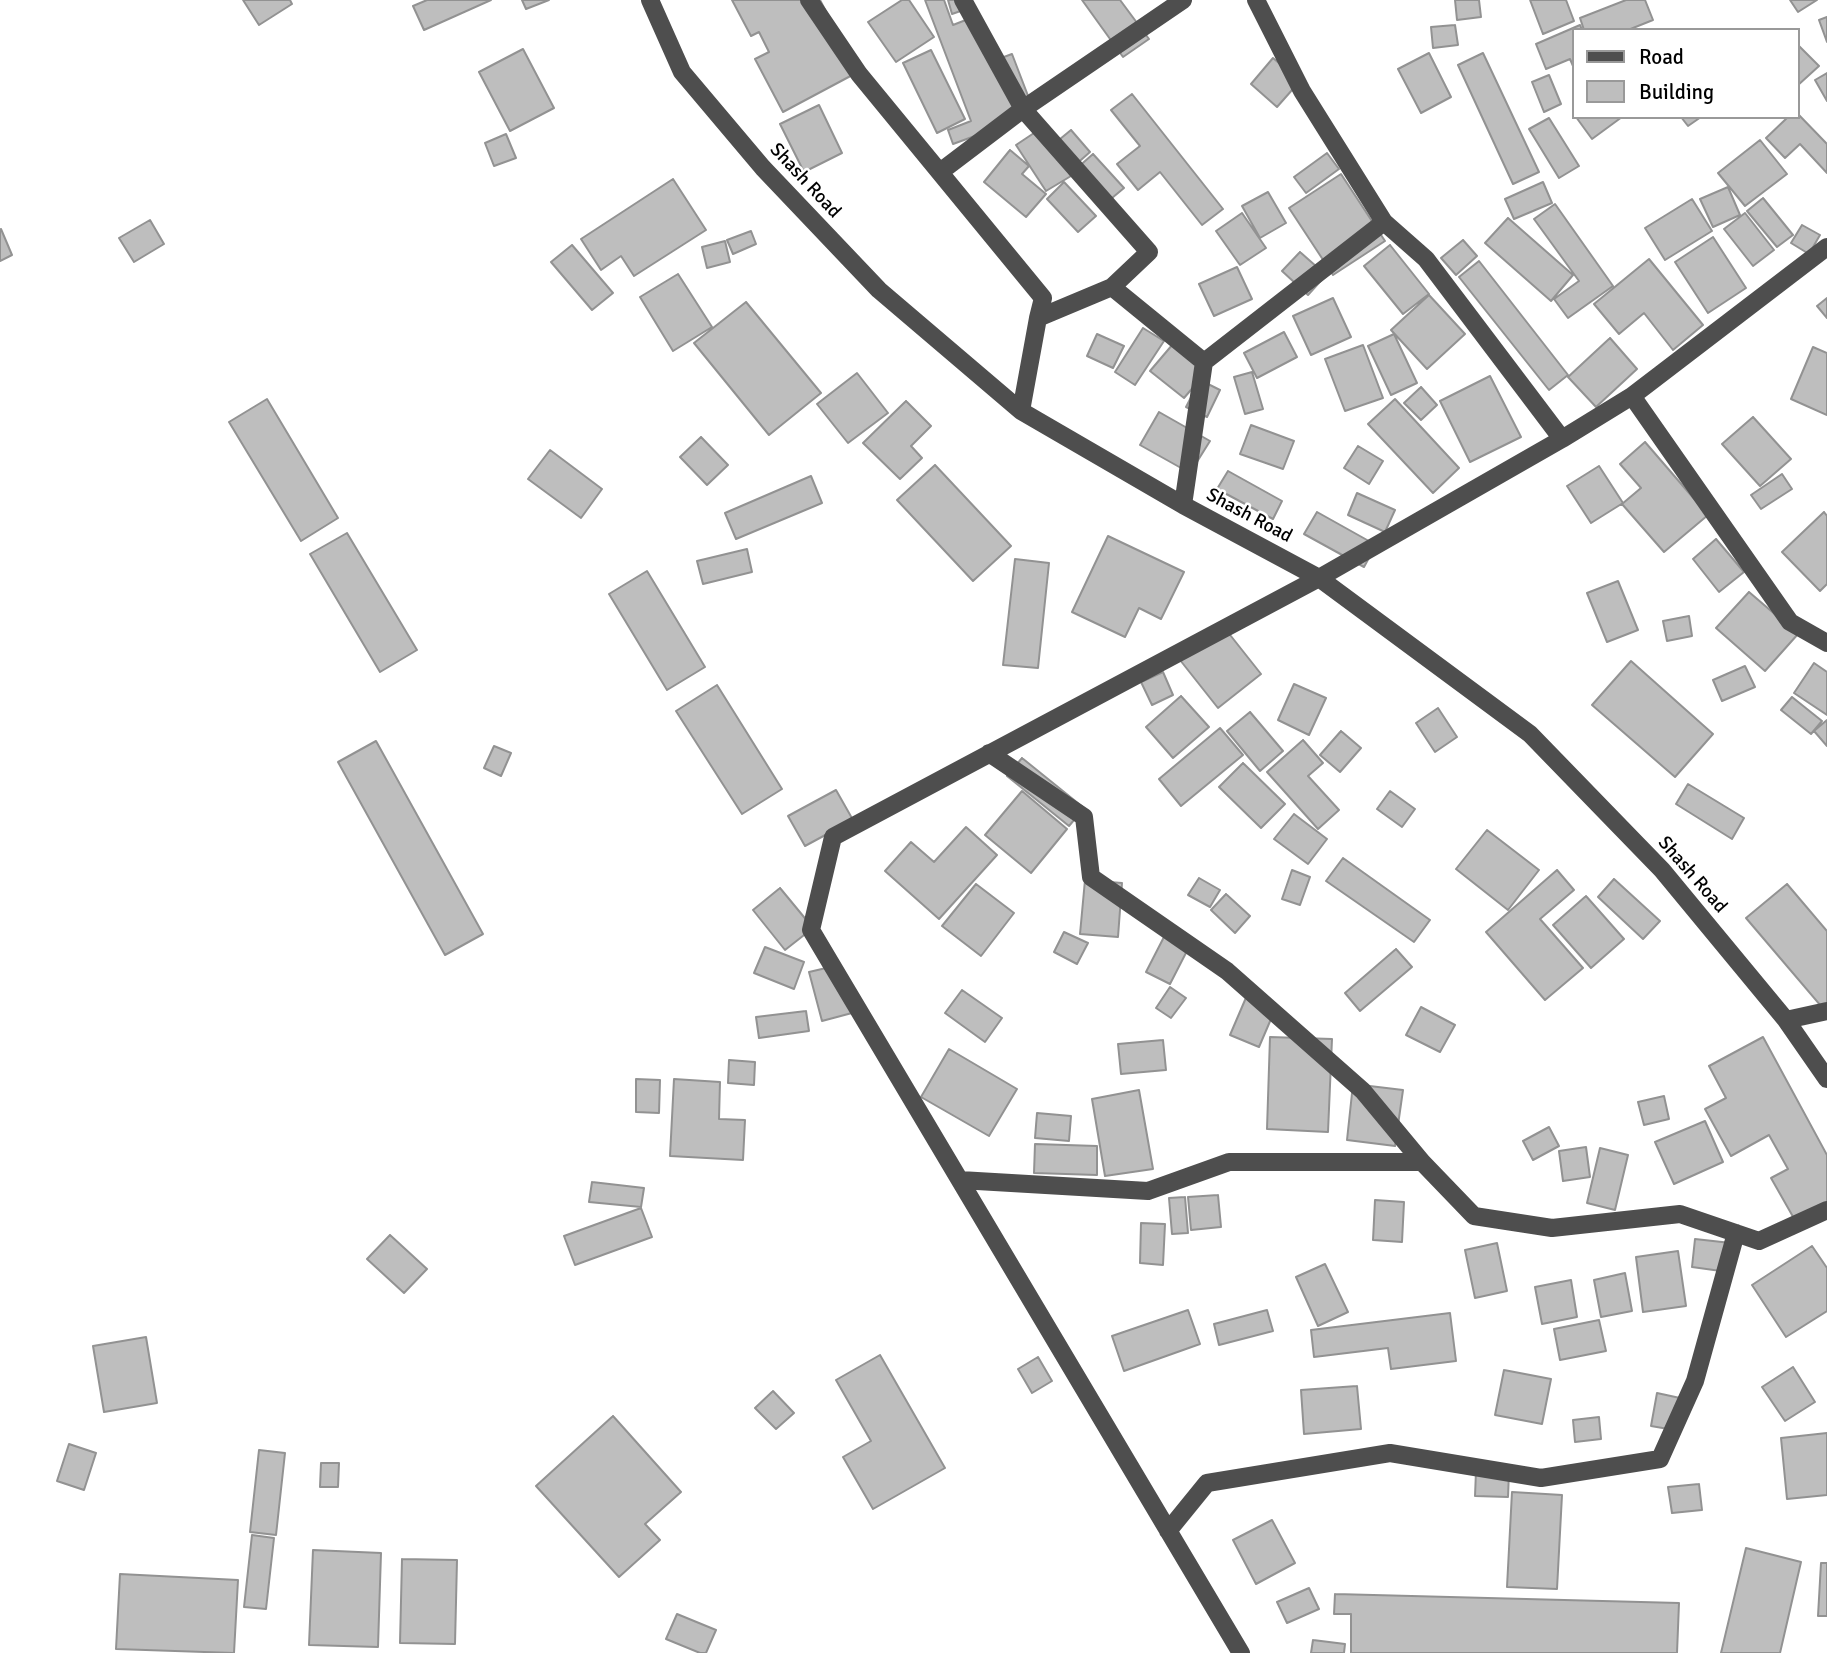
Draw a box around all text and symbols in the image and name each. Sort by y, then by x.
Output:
legend [1572,28,1799,119]
text: Road [1639,44,1684,70]
text: Building [1639,79,1714,105]
street label: Shash Road [765,139,845,223]
street label: Shash Road [1202,484,1296,548]
street label: Shash Road [1653,832,1731,918]

